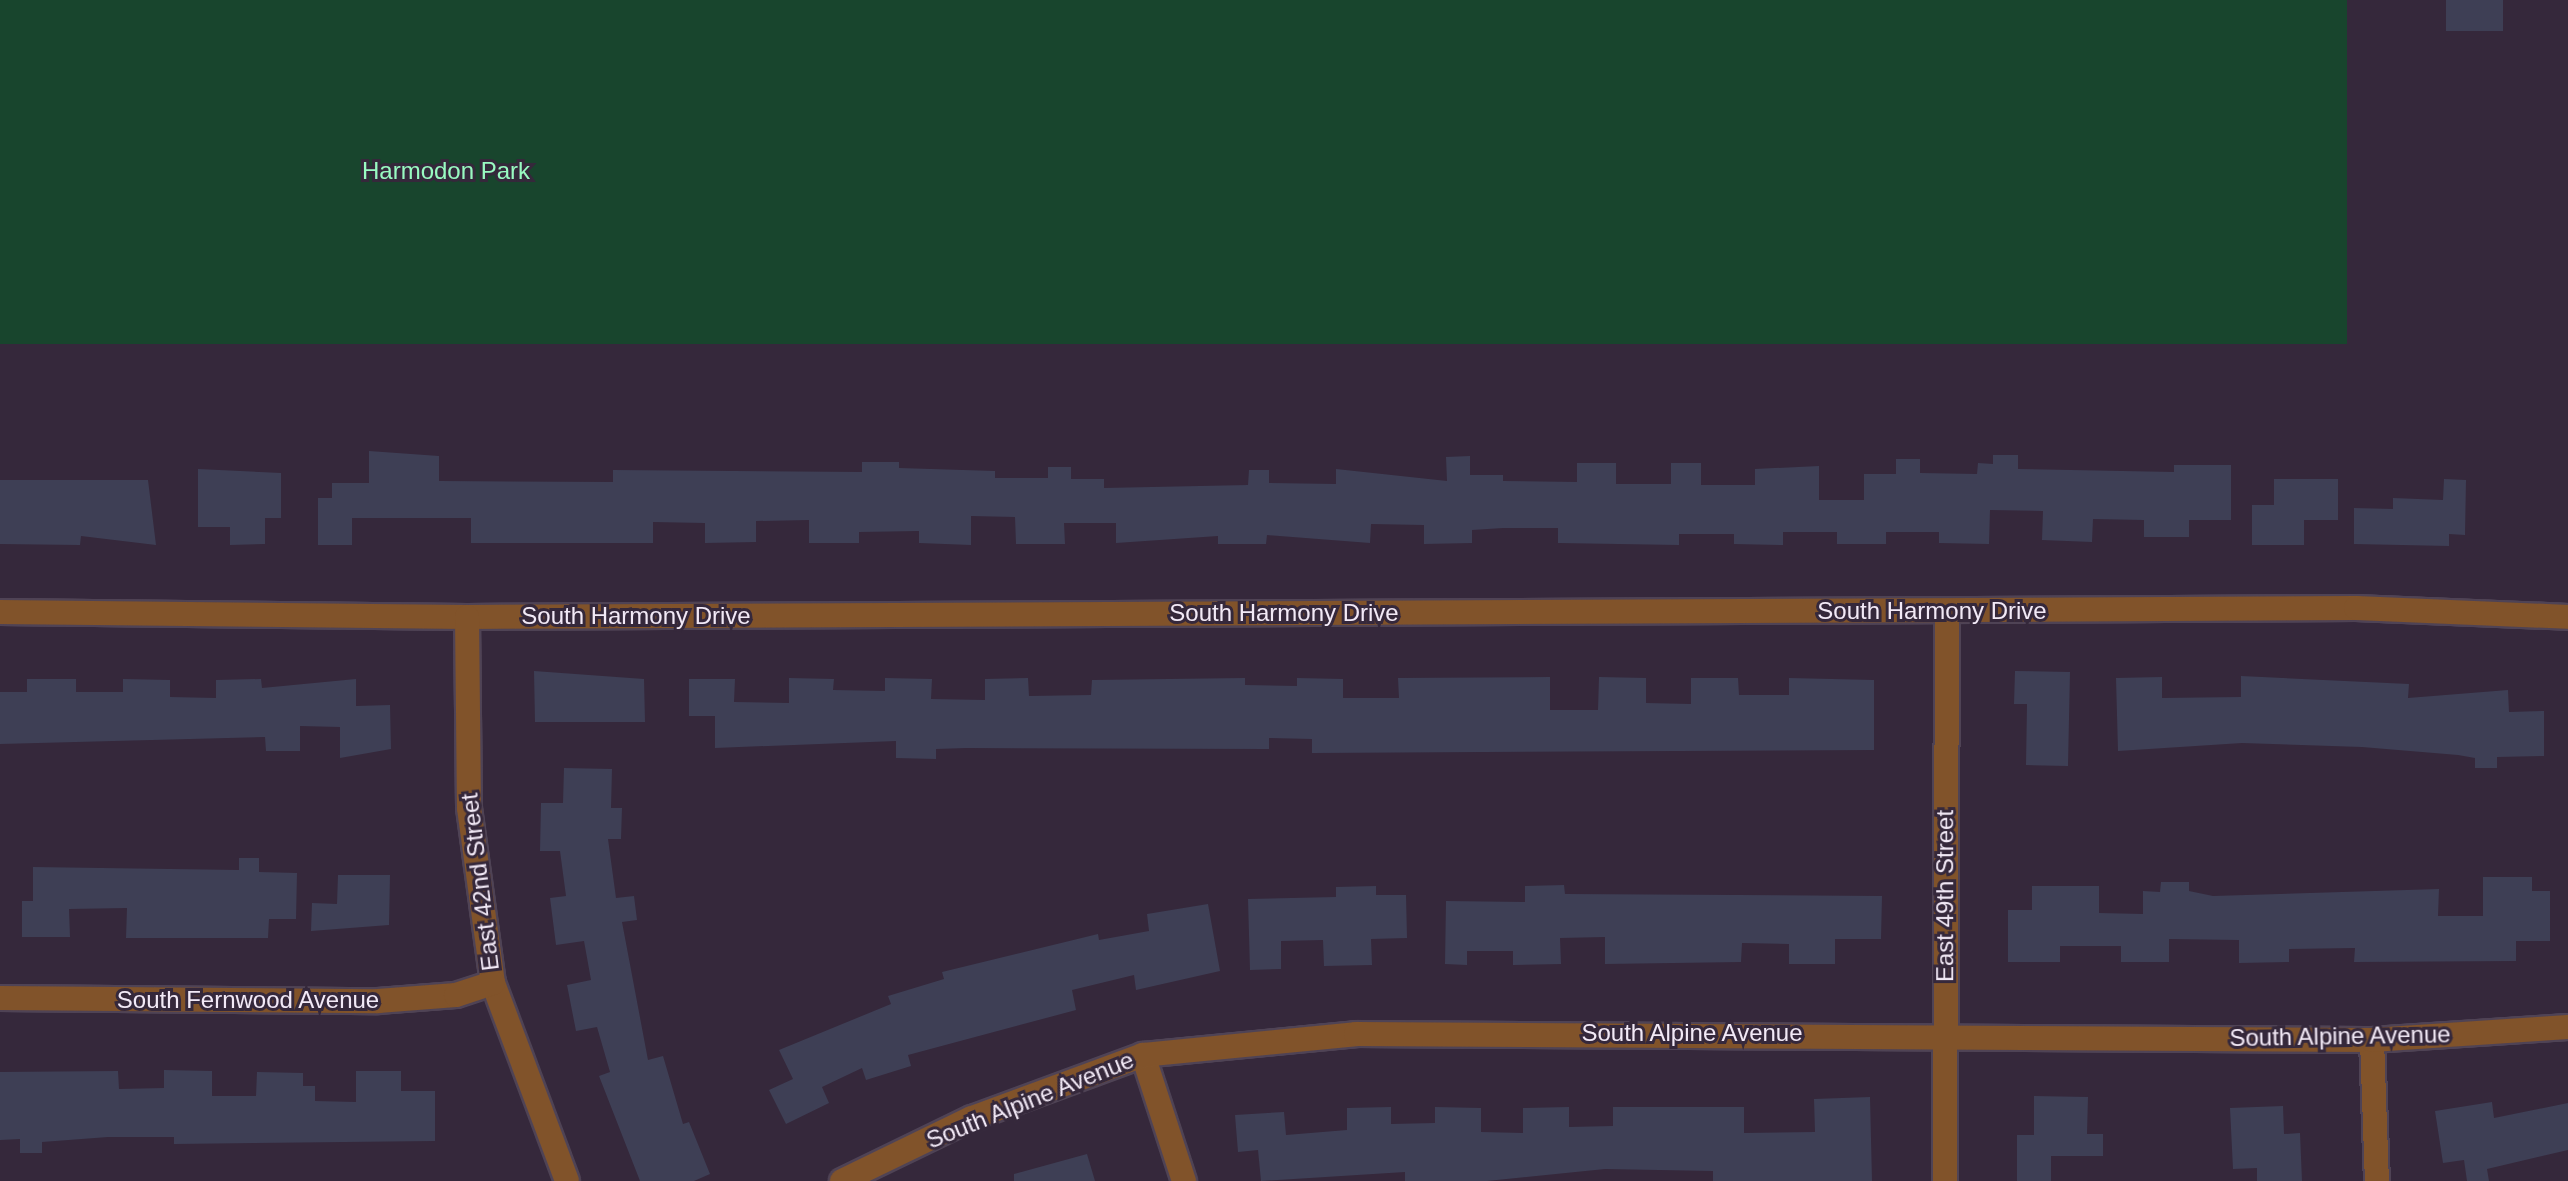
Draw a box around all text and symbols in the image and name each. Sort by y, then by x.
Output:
park label: Harmodon Park [362,157,530,185]
street label: South Harmony Drive [1817,597,2047,625]
street label: South Harmony Drive [1169,599,1399,627]
street label: South Harmony Drive [521,602,751,630]
street label: East 42nd Street [455,792,505,972]
street label: East 49th Street [1931,810,1959,982]
street label: South Fernwood Avenue [116,986,380,1014]
street label: South Alpine Avenue [1580,1019,1804,1047]
street label: South Alpine Avenue [2228,1020,2452,1052]
street label: South Alpine Avenue [921,1045,1139,1155]

